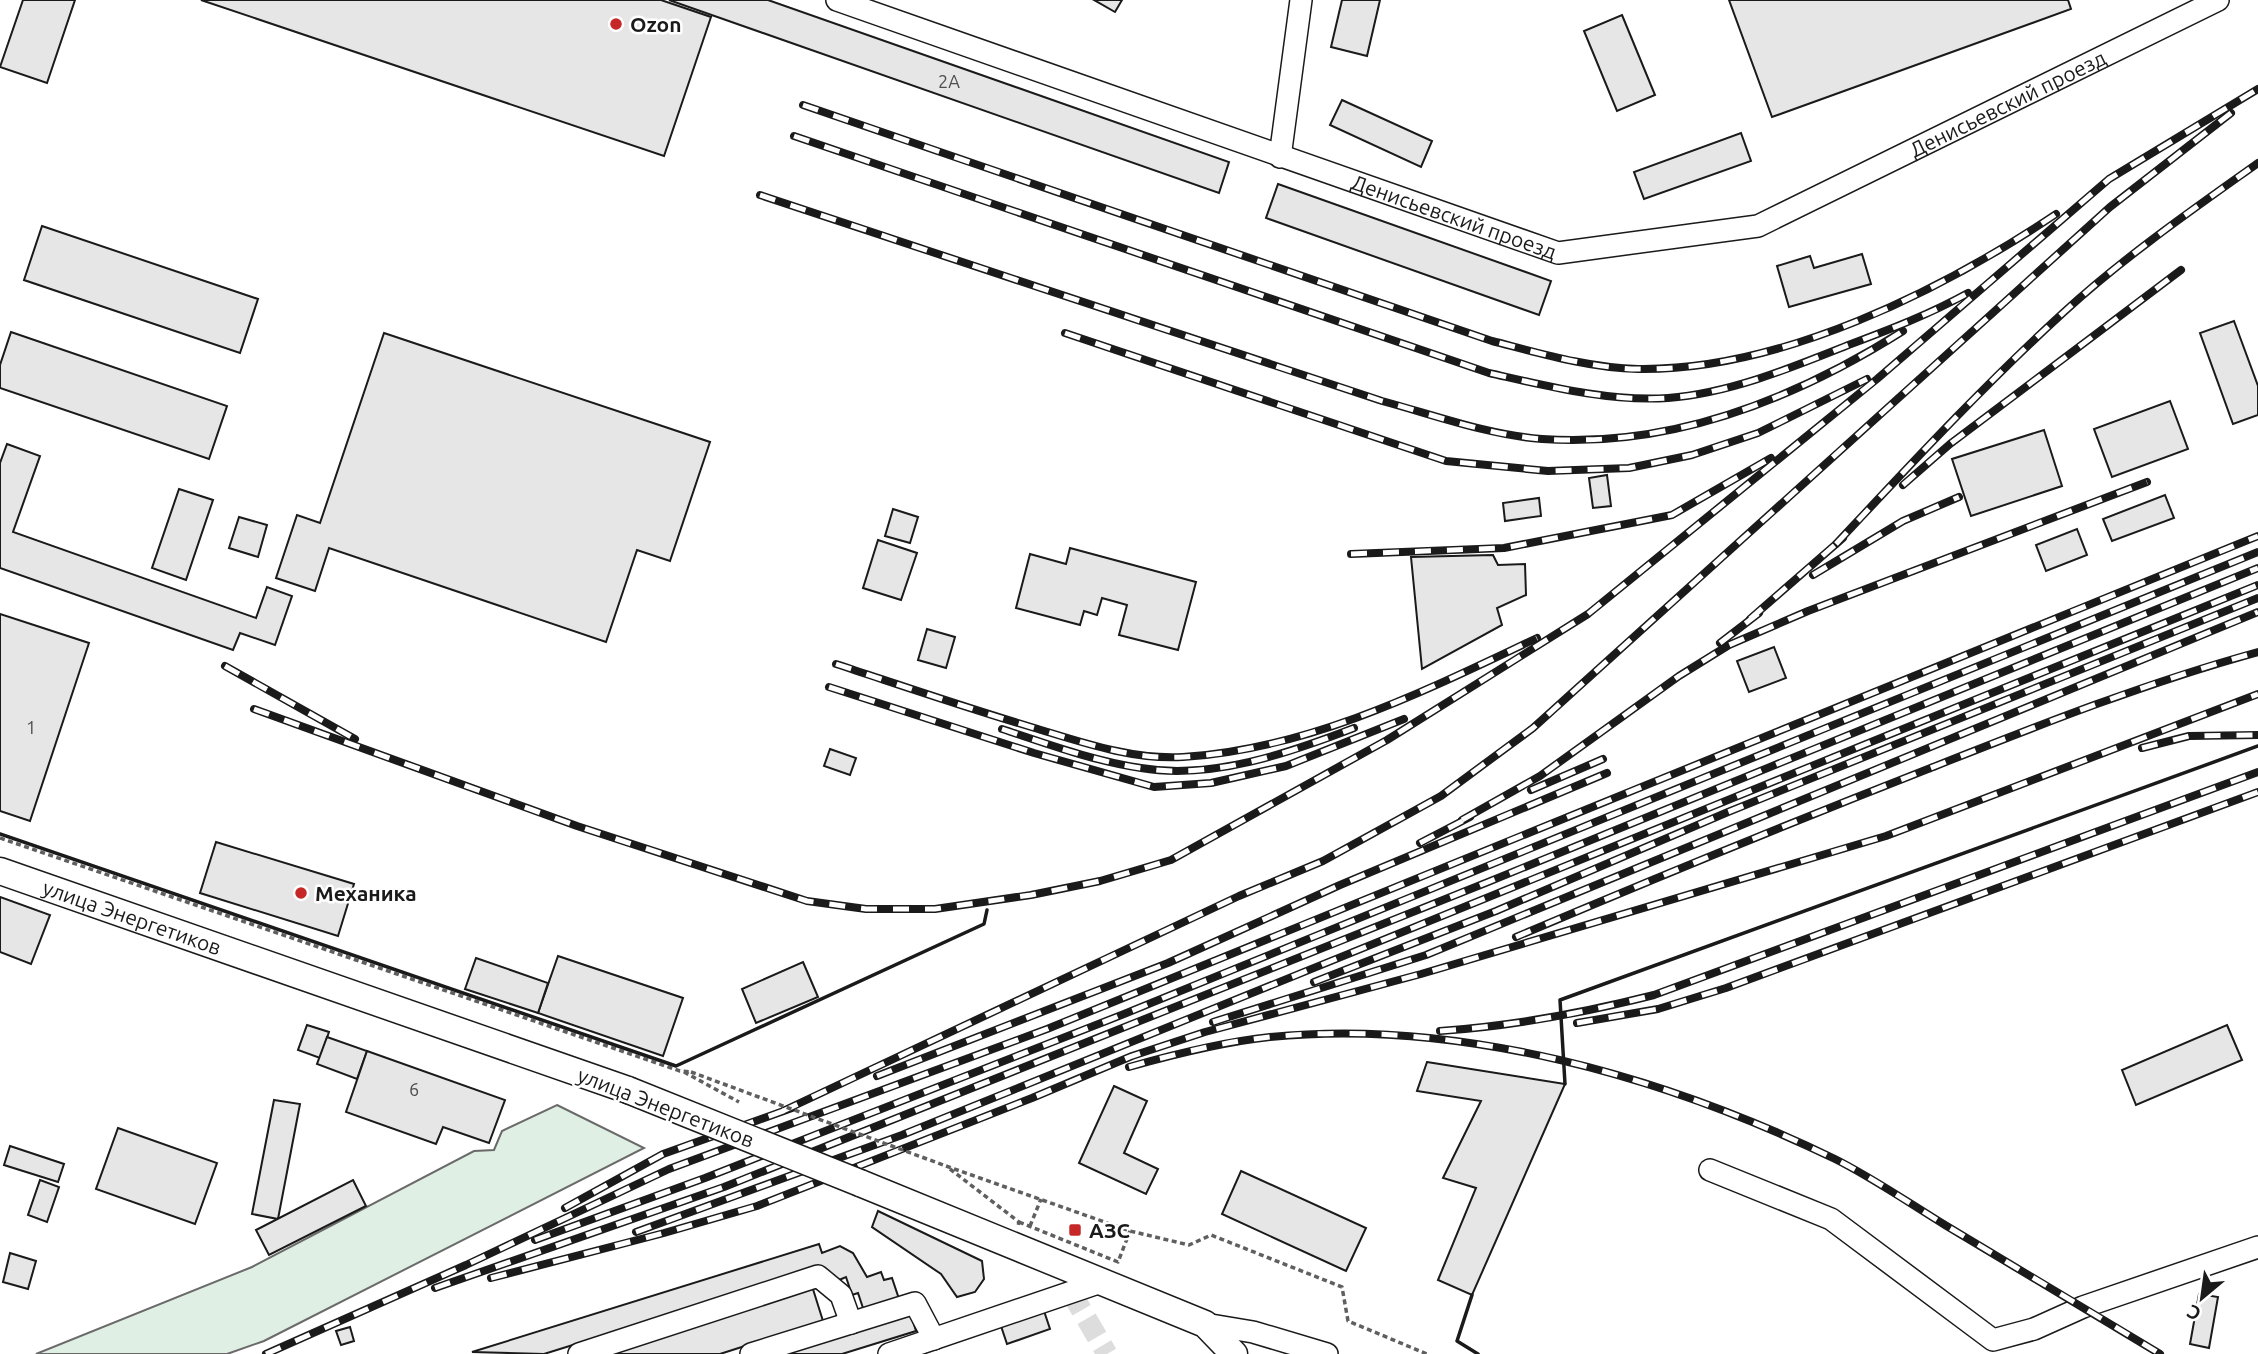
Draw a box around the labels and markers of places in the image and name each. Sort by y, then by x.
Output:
place label: Ozon [630,12,681,36]
marker: Ozon [608,16,624,32]
place label: Механика [315,881,417,905]
marker: Механика [293,885,309,901]
place label: АЗС [1089,1218,1130,1242]
marker: АЗС [1067,1222,1083,1238]

